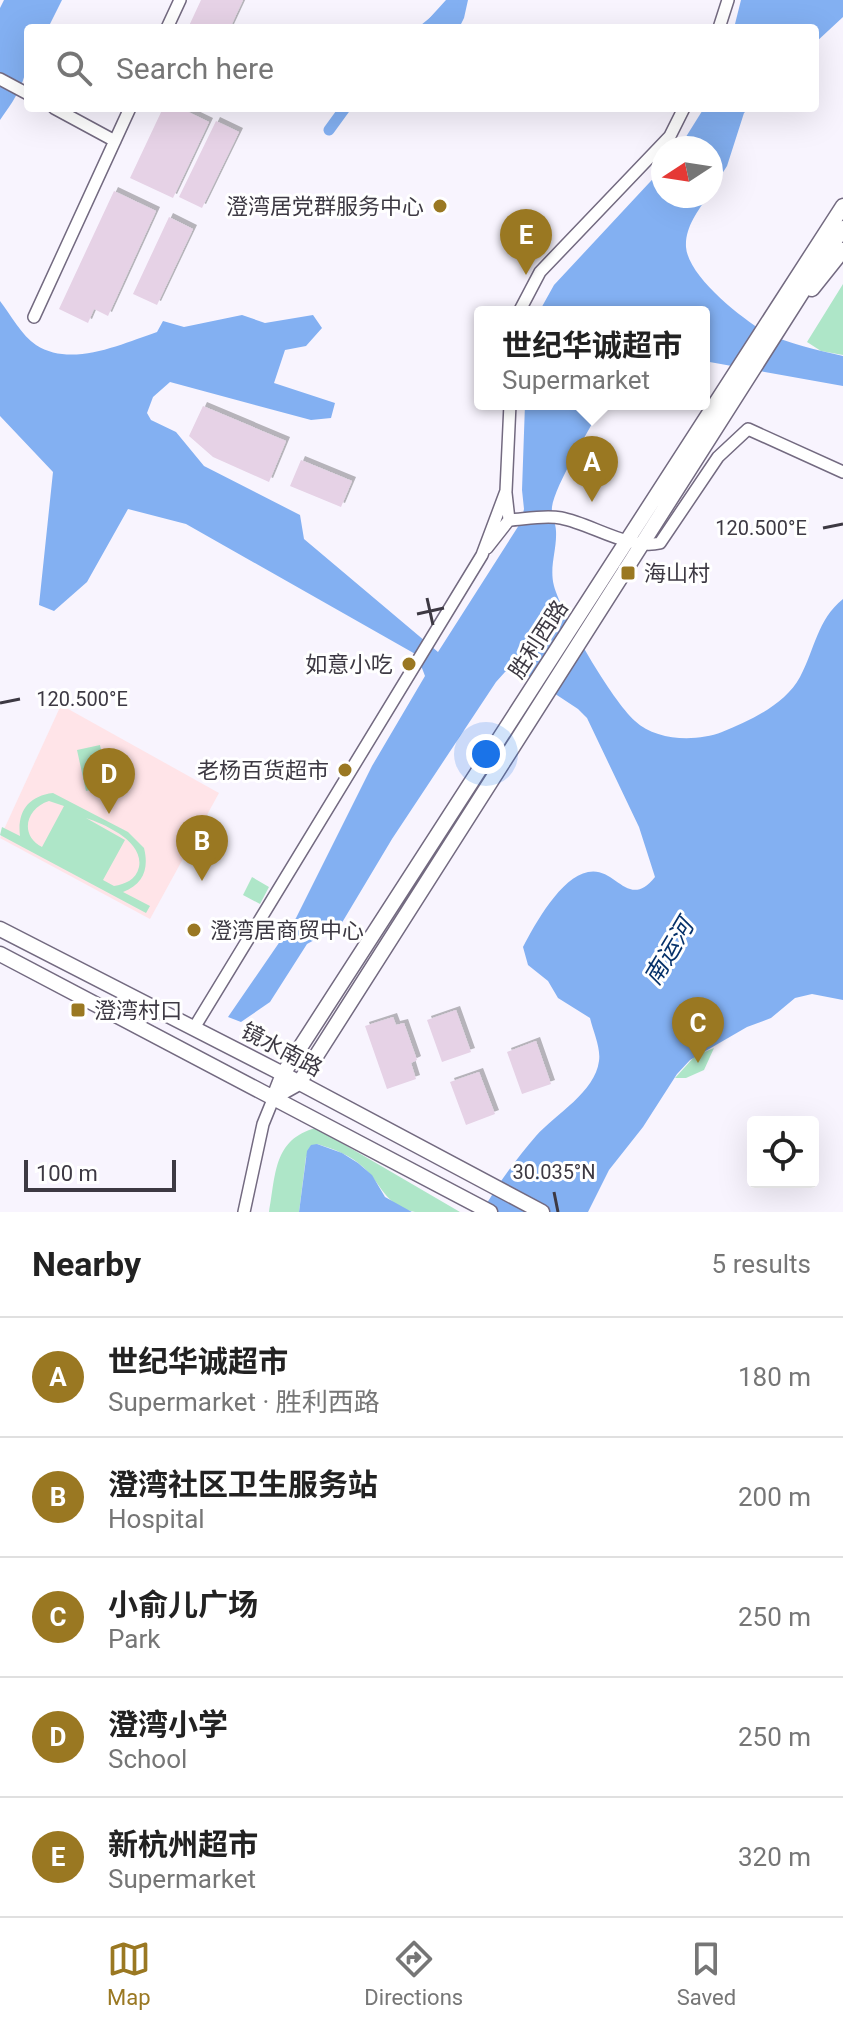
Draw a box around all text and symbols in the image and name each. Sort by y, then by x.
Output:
search box [24,24,819,112]
icon: search [52,46,96,90]
text: Search here [116,51,274,86]
north arrow [651,136,723,208]
place label: 澄湾居党群服务中心 [226,194,424,219]
marker: 澄湾居党群服务中心 [431,197,449,215]
pin: E [500,209,552,275]
popup [474,306,710,410]
text: 世纪华诚超市 [502,328,682,363]
text: Supermarket [502,365,650,395]
pin: A [566,436,618,502]
text: 120.500°E [715,516,807,540]
place label: 海山村 [644,561,710,586]
marker: 海山村 [619,564,637,582]
street label: 胜利西路 [504,596,573,683]
place label: 如意小吃 [305,652,393,677]
marker: 如意小吃 [400,655,418,673]
text: 120.500°E [36,687,128,711]
your location [466,734,506,774]
pin: D [83,748,135,814]
place label: 老杨百货超市 [197,758,329,783]
marker: 老杨百货超市 [336,761,354,779]
pin: B [176,815,228,881]
water label: 南运河 [638,911,702,990]
place label: 澄湾居商贸中心 [210,918,364,943]
marker: 澄湾居商贸中心 [185,921,203,939]
pin: C [672,997,724,1063]
place label: 澄湾村口 [94,998,182,1023]
marker: 澄湾村口 [69,1001,87,1019]
street label: 镜水南路 [237,1018,326,1081]
map controls [747,1116,819,1188]
button: locate [747,1116,819,1188]
scale bar [24,1156,176,1192]
text: 30.035°N [512,1160,596,1184]
text: 100 m [36,1161,98,1186]
text: Nearby [32,1244,141,1284]
text: 5 results [712,1249,811,1279]
text: 世纪华诚超市 [108,1344,288,1379]
text: A [49,1362,67,1392]
text: 180 m [738,1362,811,1392]
text: Supermarket · 胜利西路 [108,1387,380,1417]
text: 澄湾社区卫生服务站 [108,1467,378,1502]
text: B [50,1482,66,1512]
text: 200 m [738,1482,811,1512]
text: Hospital [108,1504,205,1534]
text: 小俞儿广场 [108,1587,258,1622]
text: C [49,1602,67,1632]
text: 250 m [738,1602,811,1632]
text: Park [108,1624,160,1654]
text: 澄湾小学 [108,1707,228,1742]
text: D [50,1722,66,1752]
text: 250 m [738,1722,811,1752]
text: School [108,1744,187,1774]
text: 新杭州超市 [108,1827,258,1862]
text: E [51,1842,65,1872]
text: 320 m [738,1842,811,1872]
text: Supermarket [108,1864,256,1894]
tab: Map [107,1937,151,2010]
tab: Directions [364,1937,463,2010]
tab: Saved [677,1937,736,2010]

